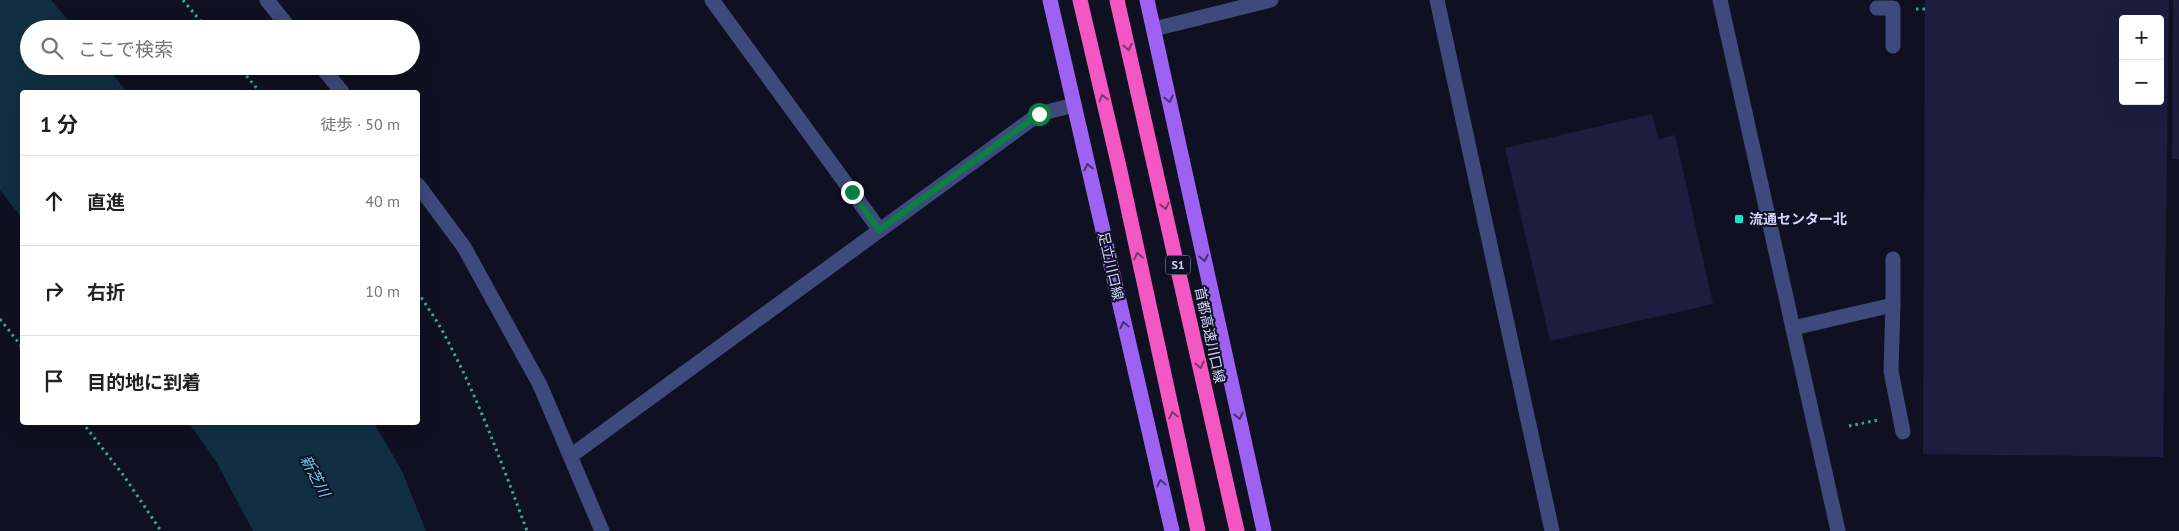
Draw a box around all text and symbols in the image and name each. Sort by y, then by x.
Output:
map controls [2119,15,2164,105]
button: + [2119,15,2164,60]
search box [20,20,420,75]
icon: search [38,34,66,62]
text: ここで検索 [78,37,173,61]
one-way arrow [1123,43,1133,52]
button: − [2119,60,2164,105]
one-way arrow [1098,93,1109,102]
one-way arrow [1163,94,1174,103]
route start [1028,103,1051,126]
text: 1 分 [40,111,78,138]
text: 徒歩 · 50 m [320,114,400,134]
one-way arrow [1083,162,1094,171]
route end [841,181,864,204]
icon: ahead [40,187,68,215]
text: 直進 [87,190,125,214]
text: 40 m [365,191,400,211]
one-way arrow [1159,201,1170,210]
place label: 流通センター北 [1749,210,1847,228]
marker: 流通センター北 [1733,213,1745,225]
street label: 足立川口線 [1094,230,1128,302]
one-way arrow [1133,252,1144,261]
one-way arrow [1198,253,1209,262]
road number: S1 [1166,256,1190,274]
icon: right [40,277,68,305]
text: 右折 [87,280,125,304]
text: 10 m [365,281,400,301]
street label: 首都高速川口線 [1191,285,1229,385]
one-way arrow [1119,321,1130,330]
one-way arrow [1194,360,1205,369]
icon: arrive [40,367,68,395]
text: 目的地に到着 [87,370,201,394]
one-way arrow [1168,410,1178,419]
one-way arrow [1233,412,1244,421]
water label: 新芝川 [296,451,335,502]
one-way arrow [1156,479,1167,488]

